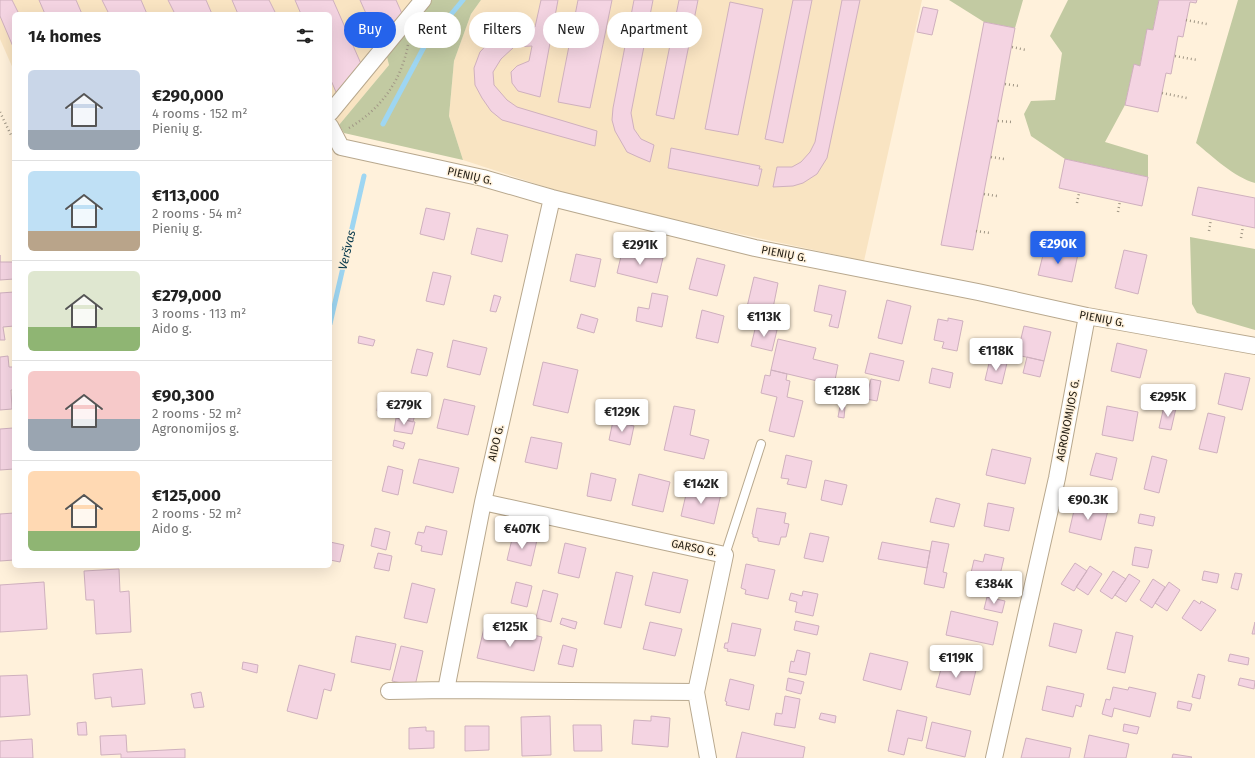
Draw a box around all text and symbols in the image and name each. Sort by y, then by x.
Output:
chip: Buy [344,12,396,48]
chip: Rent [404,12,461,48]
chip: Filters [469,12,535,48]
chip: New [543,12,599,48]
chip: Apartment [607,12,702,48]
icon: filters [294,25,316,47]
text: 14 homes [28,26,101,47]
text: €290,000 [152,85,224,106]
icon: home [60,86,108,134]
text: 4 rooms · 152 m² [152,106,248,121]
text: Pienių g. [152,121,202,136]
street label: PIENIŲ G. [446,164,494,188]
text: €113,000 [152,185,220,206]
icon: home [60,187,108,235]
text: 2 rooms · 54 m² [152,206,242,221]
text: Pienių g. [152,221,202,236]
water label: Veršvas [336,228,358,271]
pin: €290K [1030,231,1086,265]
pin: €291K [612,232,668,266]
text: €290K [1039,236,1077,251]
text: €291K [622,237,658,252]
street label: PIENIŲ G. [760,243,808,265]
text: €279,000 [152,285,221,306]
icon: home [60,287,108,335]
pin: €113K [736,304,792,338]
text: 3 rooms · 113 m² [152,306,246,321]
street label: PIENIŲ G. [1078,308,1126,330]
text: €113K [747,309,781,324]
text: Aido g. [152,321,192,336]
pin: €118K [968,338,1024,372]
text: €118K [979,343,1013,358]
street label: AGRONOMIJOS G. [1054,377,1082,462]
pin: €128K [814,378,870,412]
text: €128K [824,383,860,398]
pin: €295K [1140,384,1196,418]
text: €90,300 [152,385,214,406]
icon: home [60,387,108,435]
text: €295K [1150,389,1186,404]
pin: €279K [376,392,432,426]
text: €279K [386,397,422,412]
pin: €129K [594,399,650,433]
text: €129K [604,404,640,419]
text: 2 rooms · 52 m² [152,406,241,421]
text: Agronomijos g. [152,421,239,436]
street label: AIDO G. [486,423,507,462]
pin: €142K [673,471,729,505]
text: €142K [683,476,719,491]
text: €125,000 [152,485,221,506]
icon: home [60,487,108,535]
pin: €90.3K [1055,487,1121,521]
text: €90.3K [1068,492,1108,507]
text: 2 rooms · 52 m² [152,506,241,521]
pin: €407K [494,516,550,550]
text: Aido g. [152,521,192,536]
text: €407K [504,521,540,536]
street label: GARSO G. [670,537,718,559]
pin: €384K [966,571,1022,605]
text: €384K [975,576,1013,591]
pin: €125K [482,614,538,648]
text: €125K [492,619,528,634]
pin: €119K [928,645,984,679]
text: €119K [939,650,973,665]

